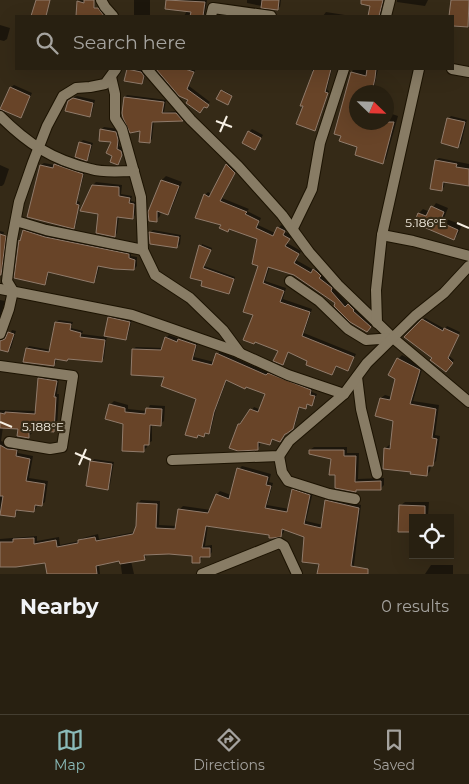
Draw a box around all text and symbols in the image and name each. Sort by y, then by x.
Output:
search box [15,15,454,70]
icon: search [33,29,61,57]
text: Search here [73,31,186,54]
north arrow [349,85,394,130]
text: 5.186°E [405,215,447,230]
text: 5.188°E [22,419,64,434]
map controls [409,514,454,559]
button: locate [409,514,454,559]
text: Nearby [20,594,99,619]
text: 0 results [381,597,449,616]
tab: Map [54,726,85,774]
tab: Directions [193,726,265,774]
tab: Saved [373,726,415,774]

